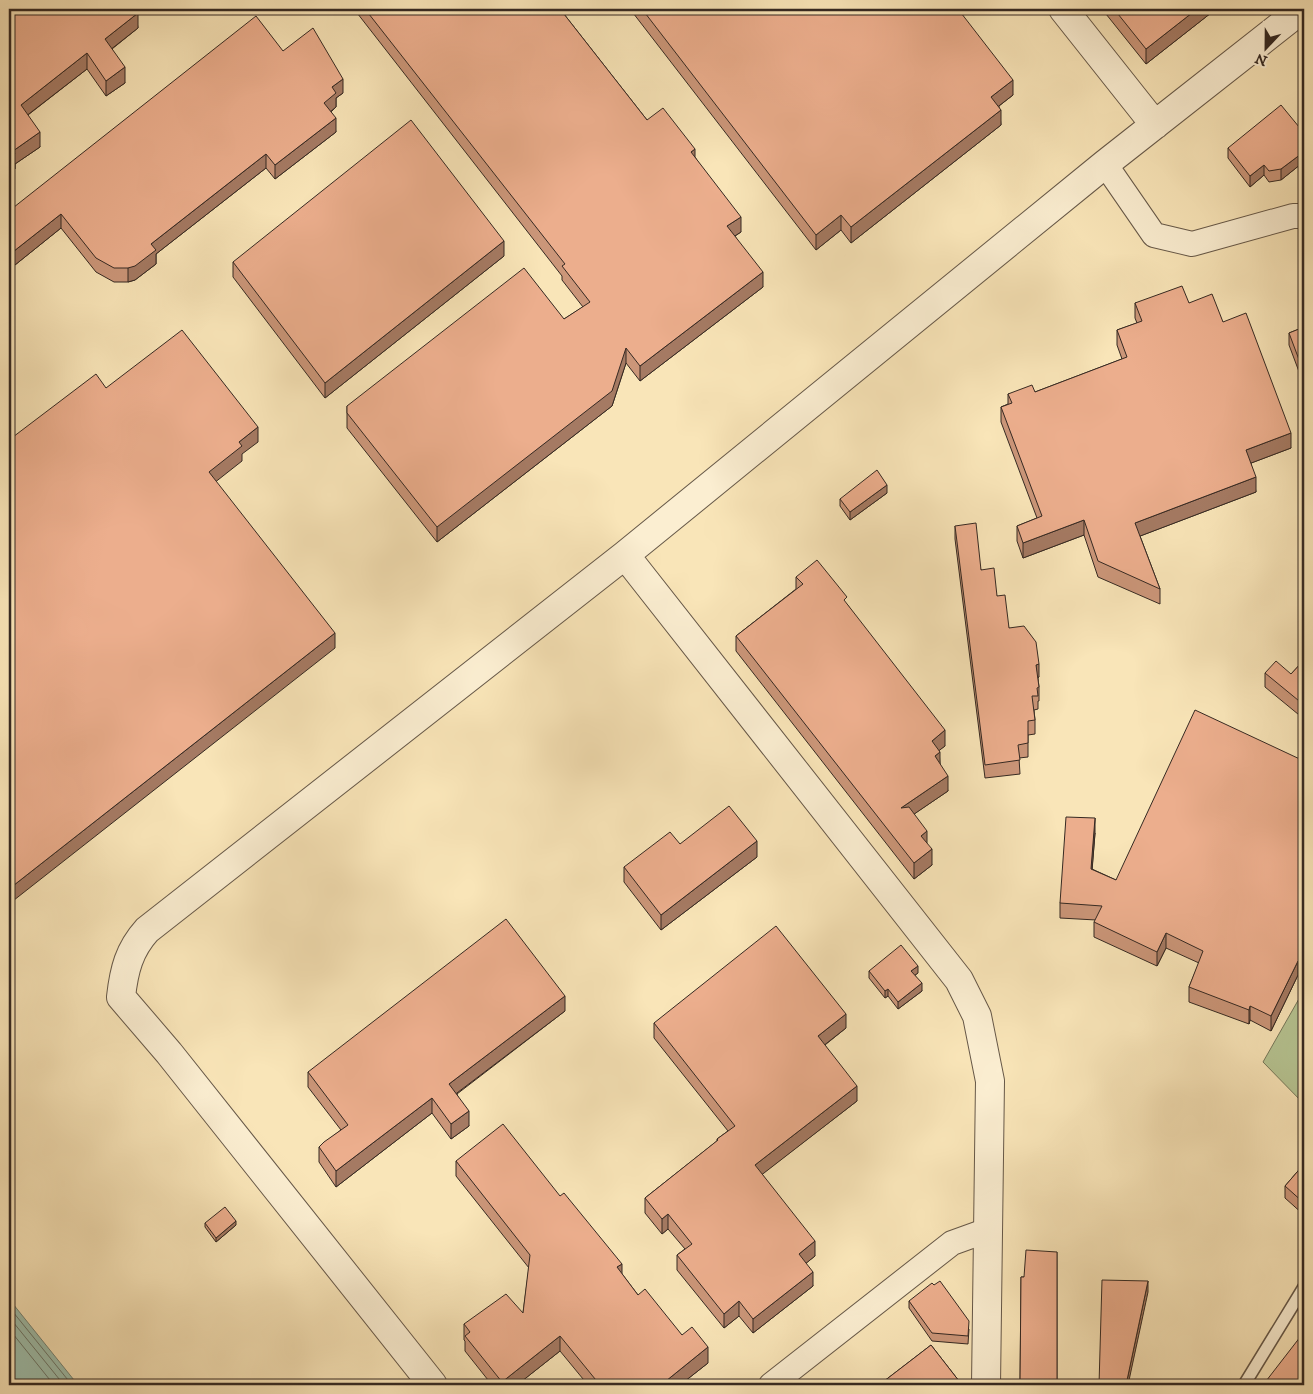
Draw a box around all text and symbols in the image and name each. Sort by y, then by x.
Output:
north arrow [1240,22,1290,72]
text: N [1252,48,1270,70]

